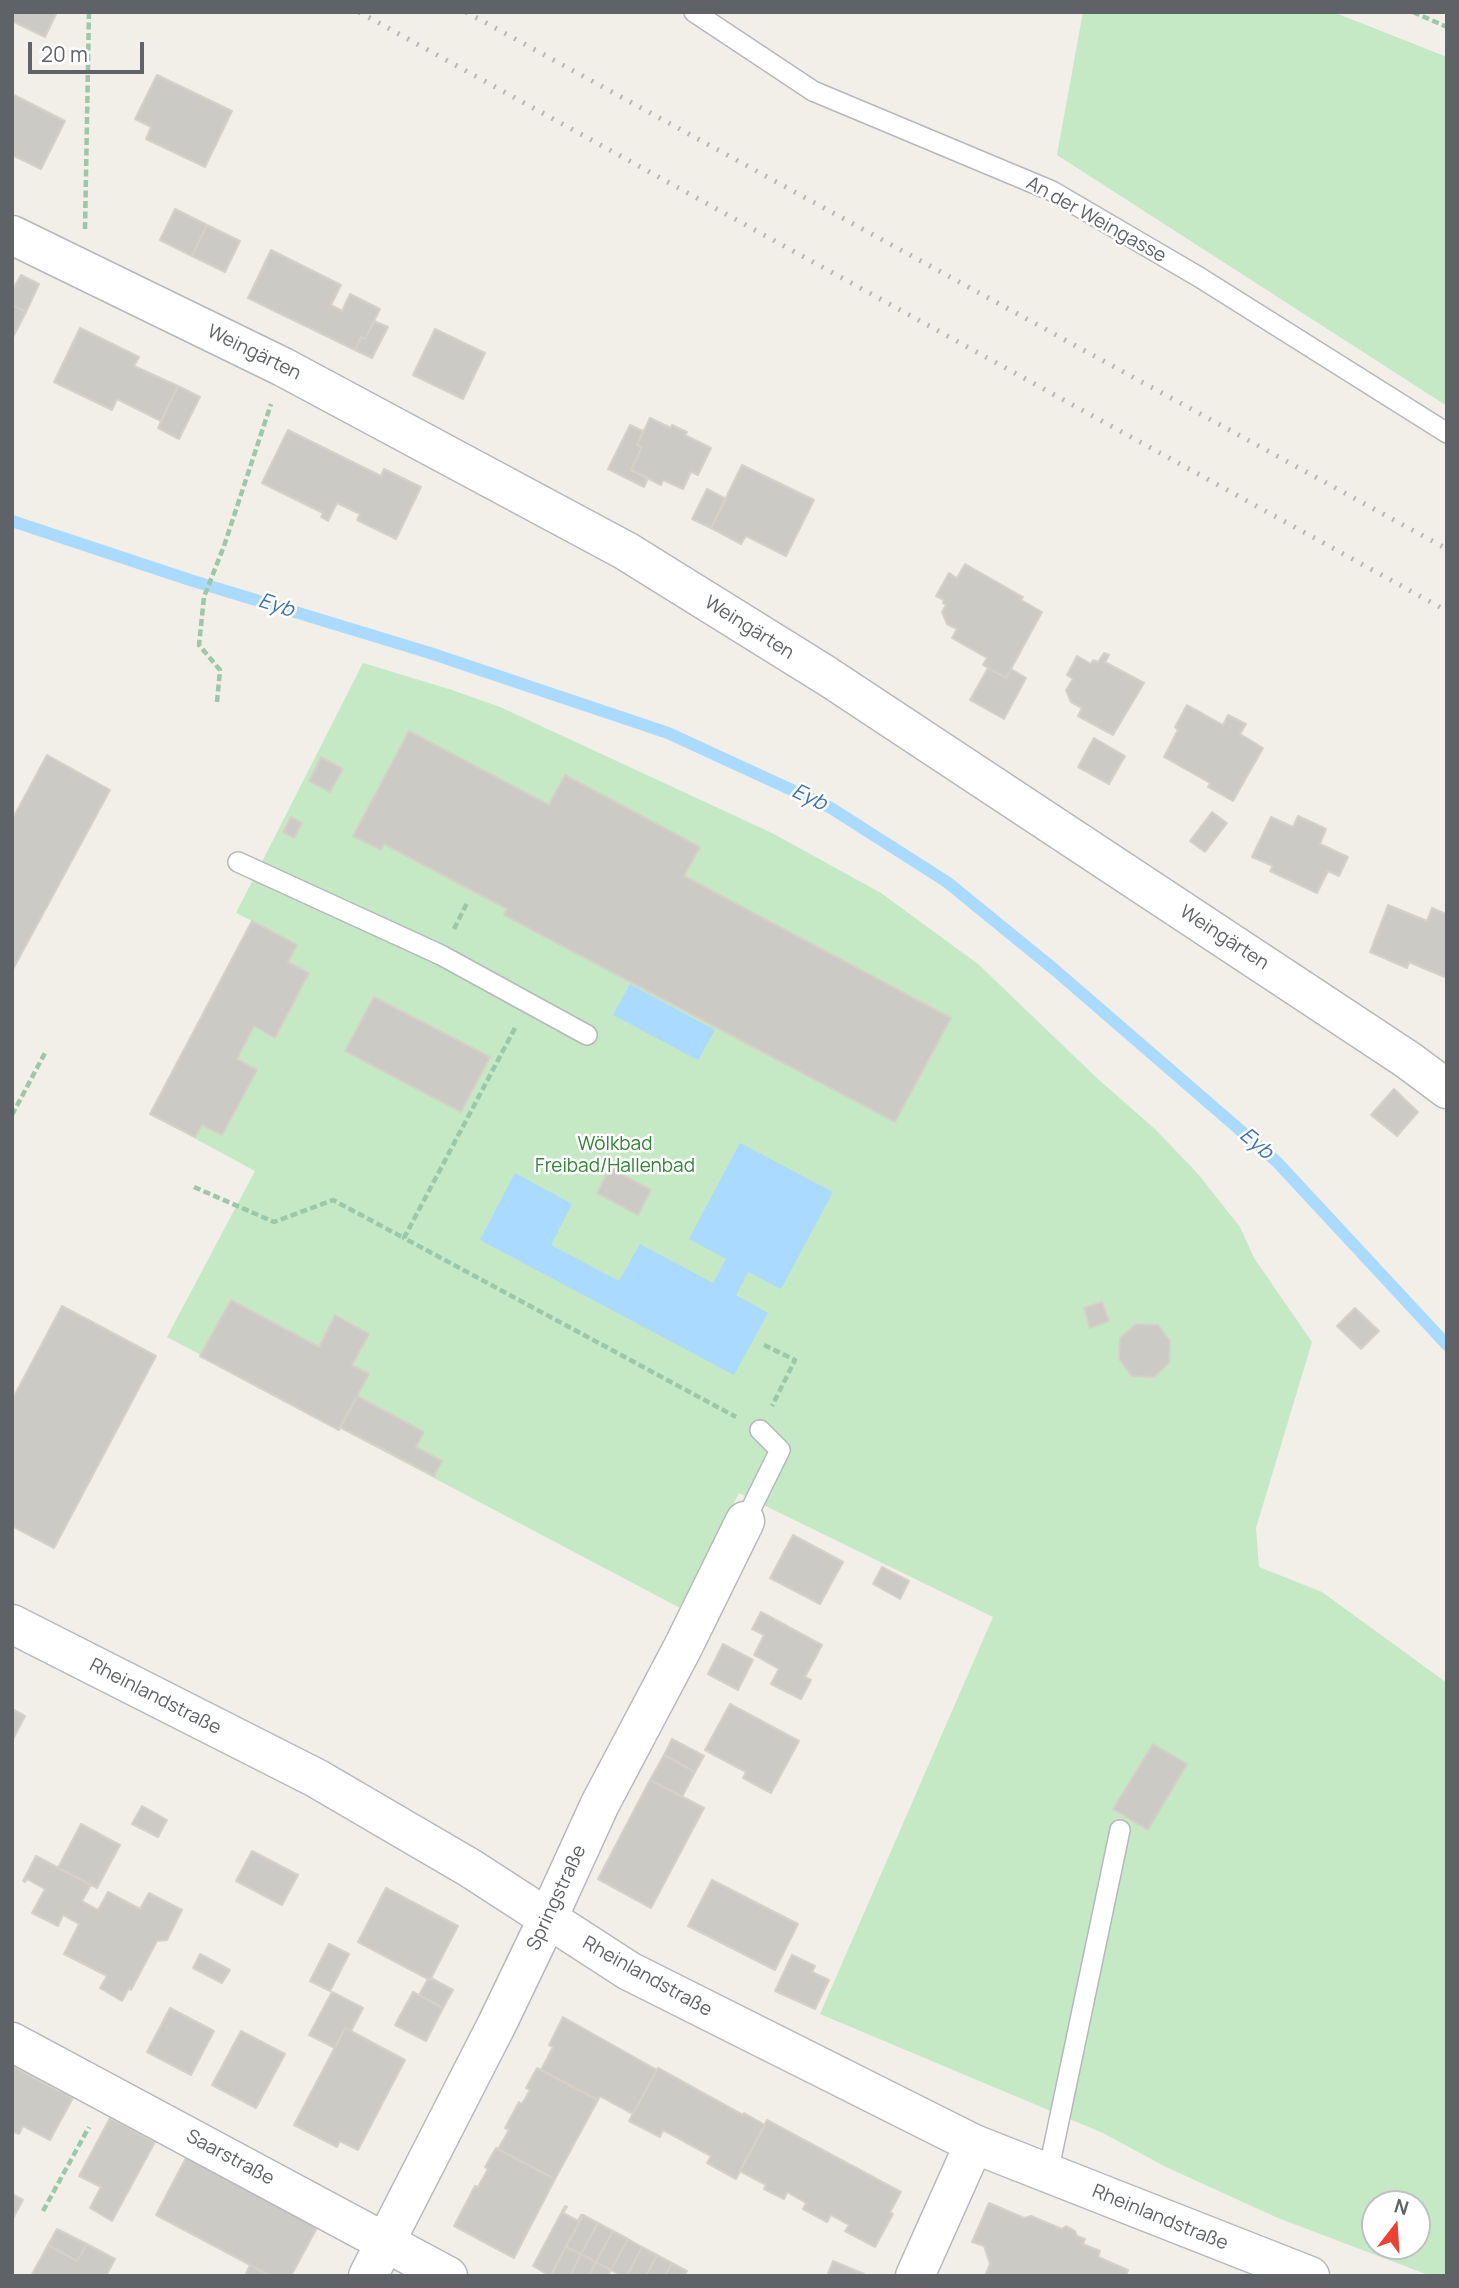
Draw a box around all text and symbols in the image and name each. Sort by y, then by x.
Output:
scale bar [32,28,147,72]
text: 20 m [41,40,88,68]
street label: An der Weingasse [1022,172,1170,268]
street label: Weingärten [203,321,305,385]
water label: Eyb [255,589,297,623]
street label: Weingärten [700,591,798,665]
water label: Eyb [788,779,830,817]
street label: Weingärten [1175,901,1273,975]
water label: Eyb [1234,1123,1278,1165]
park label: Wölkbad Freibad/Hallenbad [535,1134,695,1178]
street label: Rheinlandstraße [85,1654,225,1740]
street label: Springstraße [523,1842,591,1954]
street label: Rheinlandstraße [578,1932,716,2022]
street label: Saarstraße [182,2125,278,2191]
street label: Rheinlandstraße [1089,2180,1231,2256]
north arrow [1361,2190,1431,2260]
text: N [1391,2192,1412,2221]

